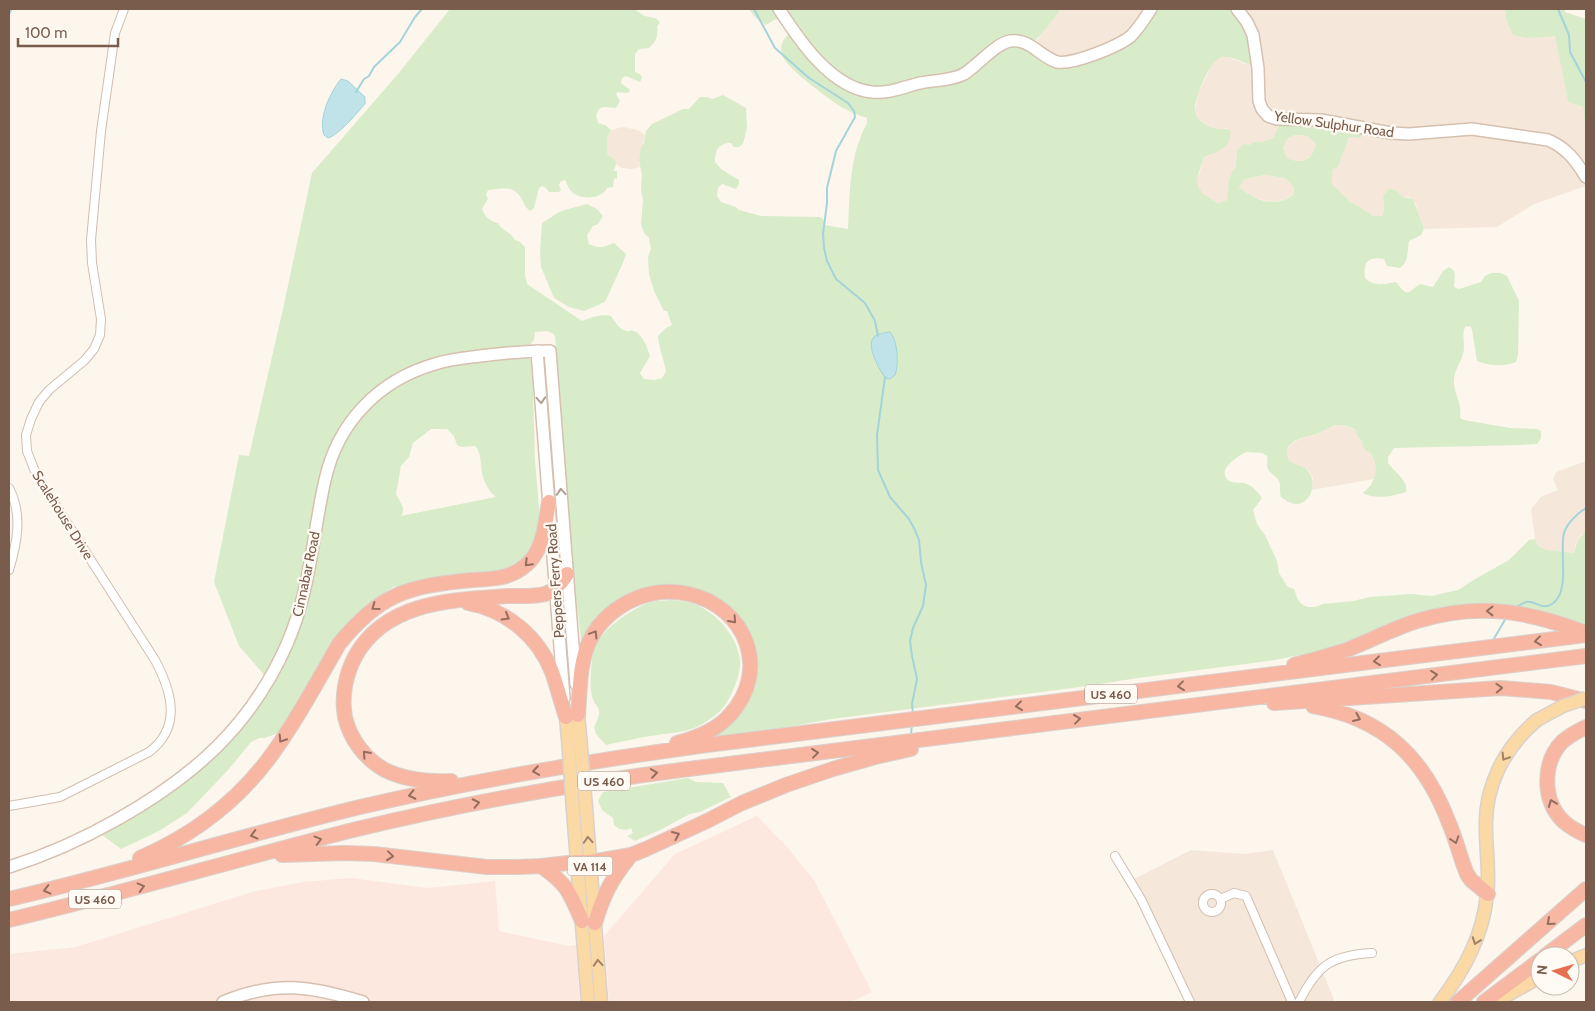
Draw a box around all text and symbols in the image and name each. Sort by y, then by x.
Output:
scale bar [18,15,118,47]
text: 100 m [25,24,67,42]
street label: Yellow Sulphur Road [1272,107,1395,141]
one-way arrow [535,396,546,404]
street label: Scalehouse Drive [28,467,98,563]
one-way arrow [556,488,567,496]
street label: Peppers Ferry Road [542,523,568,639]
street label: Cinnabar Road [288,530,324,618]
one-way arrow [525,557,534,566]
one-way arrow [372,602,381,610]
one-way arrow [1485,606,1493,616]
one-way arrow [500,611,509,621]
one-way arrow [727,615,736,624]
one-way arrow [587,630,597,639]
one-way arrow [1534,635,1542,646]
one-way arrow [1372,655,1380,666]
one-way arrow [1430,670,1438,681]
one-way arrow [1176,680,1184,691]
one-way arrow [1495,683,1503,694]
road number: US 460 [1085,684,1137,704]
one-way arrow [1015,700,1023,711]
one-way arrow [1352,712,1361,723]
one-way arrow [1073,715,1082,725]
one-way arrow [279,733,288,743]
one-way arrow [811,748,819,759]
one-way arrow [362,751,371,760]
one-way arrow [1502,751,1512,760]
one-way arrow [532,766,540,776]
one-way arrow [650,768,658,779]
road number: US 460 [578,771,630,790]
one-way arrow [408,789,416,800]
one-way arrow [472,798,481,809]
one-way arrow [1548,799,1558,808]
one-way arrow [251,829,259,839]
one-way arrow [671,830,680,841]
one-way arrow [313,835,321,845]
one-way arrow [583,836,594,844]
one-way arrow [1450,836,1460,844]
one-way arrow [386,850,394,861]
road number: VA 114 [568,856,612,876]
one-way arrow [136,882,144,892]
one-way arrow [42,884,51,895]
road number: US 460 [69,890,121,909]
one-way arrow [1546,916,1555,925]
one-way arrow [1472,937,1482,945]
north arrow [1530,946,1580,996]
one-way arrow [592,959,603,967]
text: N [1533,964,1551,976]

